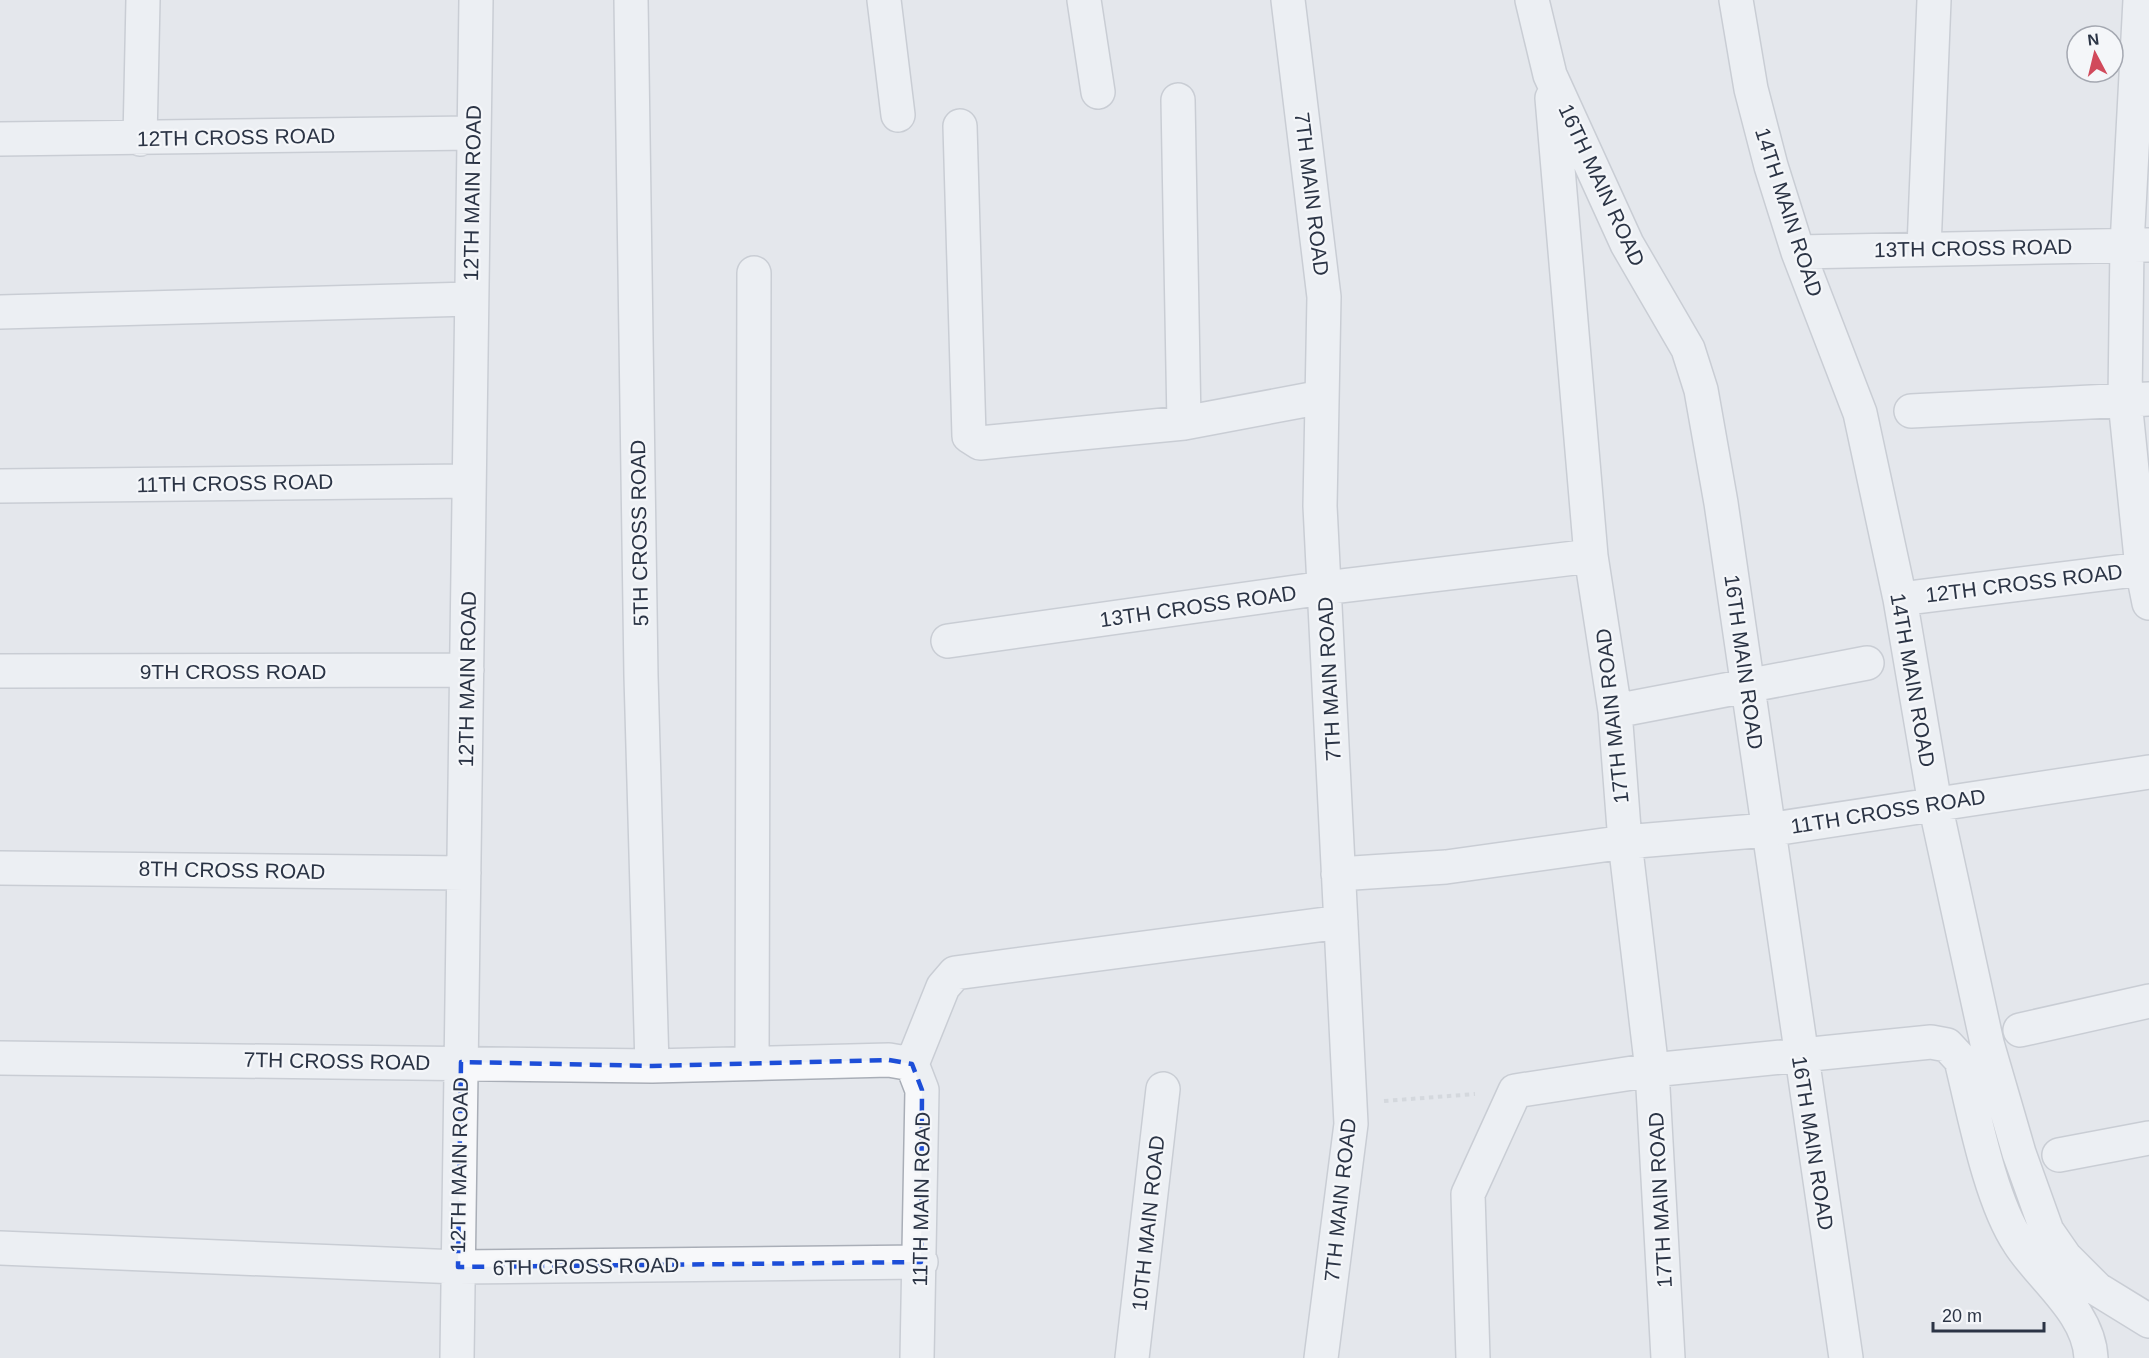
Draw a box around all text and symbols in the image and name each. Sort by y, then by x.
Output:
north arrow [2065,24,2125,84]
text: N [2086,30,2100,49]
street label: 16TH MAIN ROAD [1554,100,1650,270]
street label: 12TH MAIN ROAD [459,105,485,281]
street label: 7TH MAIN ROAD [1291,111,1333,277]
street label: 12TH CROSS ROAD [137,124,335,150]
street label: 14TH MAIN ROAD [1751,125,1827,299]
street label: 13TH CROSS ROAD [1874,235,2072,261]
street label: 5TH CROSS ROAD [626,439,652,627]
street label: 11TH CROSS ROAD [136,470,334,496]
street label: 12TH CROSS ROAD [1924,559,2124,607]
street label: 16TH MAIN ROAD [1720,573,1768,751]
street label: 13TH CROSS ROAD [1098,581,1298,631]
street label: 12TH MAIN ROAD [454,591,480,767]
street label: 14TH MAIN ROAD [1886,591,1940,769]
street label: 7TH MAIN ROAD [1313,596,1345,762]
street label: 17TH MAIN ROAD [1591,627,1633,805]
street label: 9TH CROSS ROAD [140,660,326,683]
street label: 11TH CROSS ROAD [1789,784,1987,838]
street label: 8TH CROSS ROAD [138,857,326,883]
street label: 7TH CROSS ROAD [243,1048,431,1074]
street label: 16TH MAIN ROAD [1788,1054,1838,1232]
street label: 12TH MAIN ROAD [446,1077,472,1253]
street label: 11TH MAIN ROAD [908,1111,934,1287]
street label: 17TH MAIN ROAD [1644,1111,1676,1289]
street label: 7TH MAIN ROAD [1320,1117,1360,1283]
street label: 10TH MAIN ROAD [1127,1134,1169,1312]
street label: 6TH CROSS ROAD [492,1253,680,1279]
scale bar [1933,1295,2044,1333]
text: 20 m [1942,1306,1982,1326]

